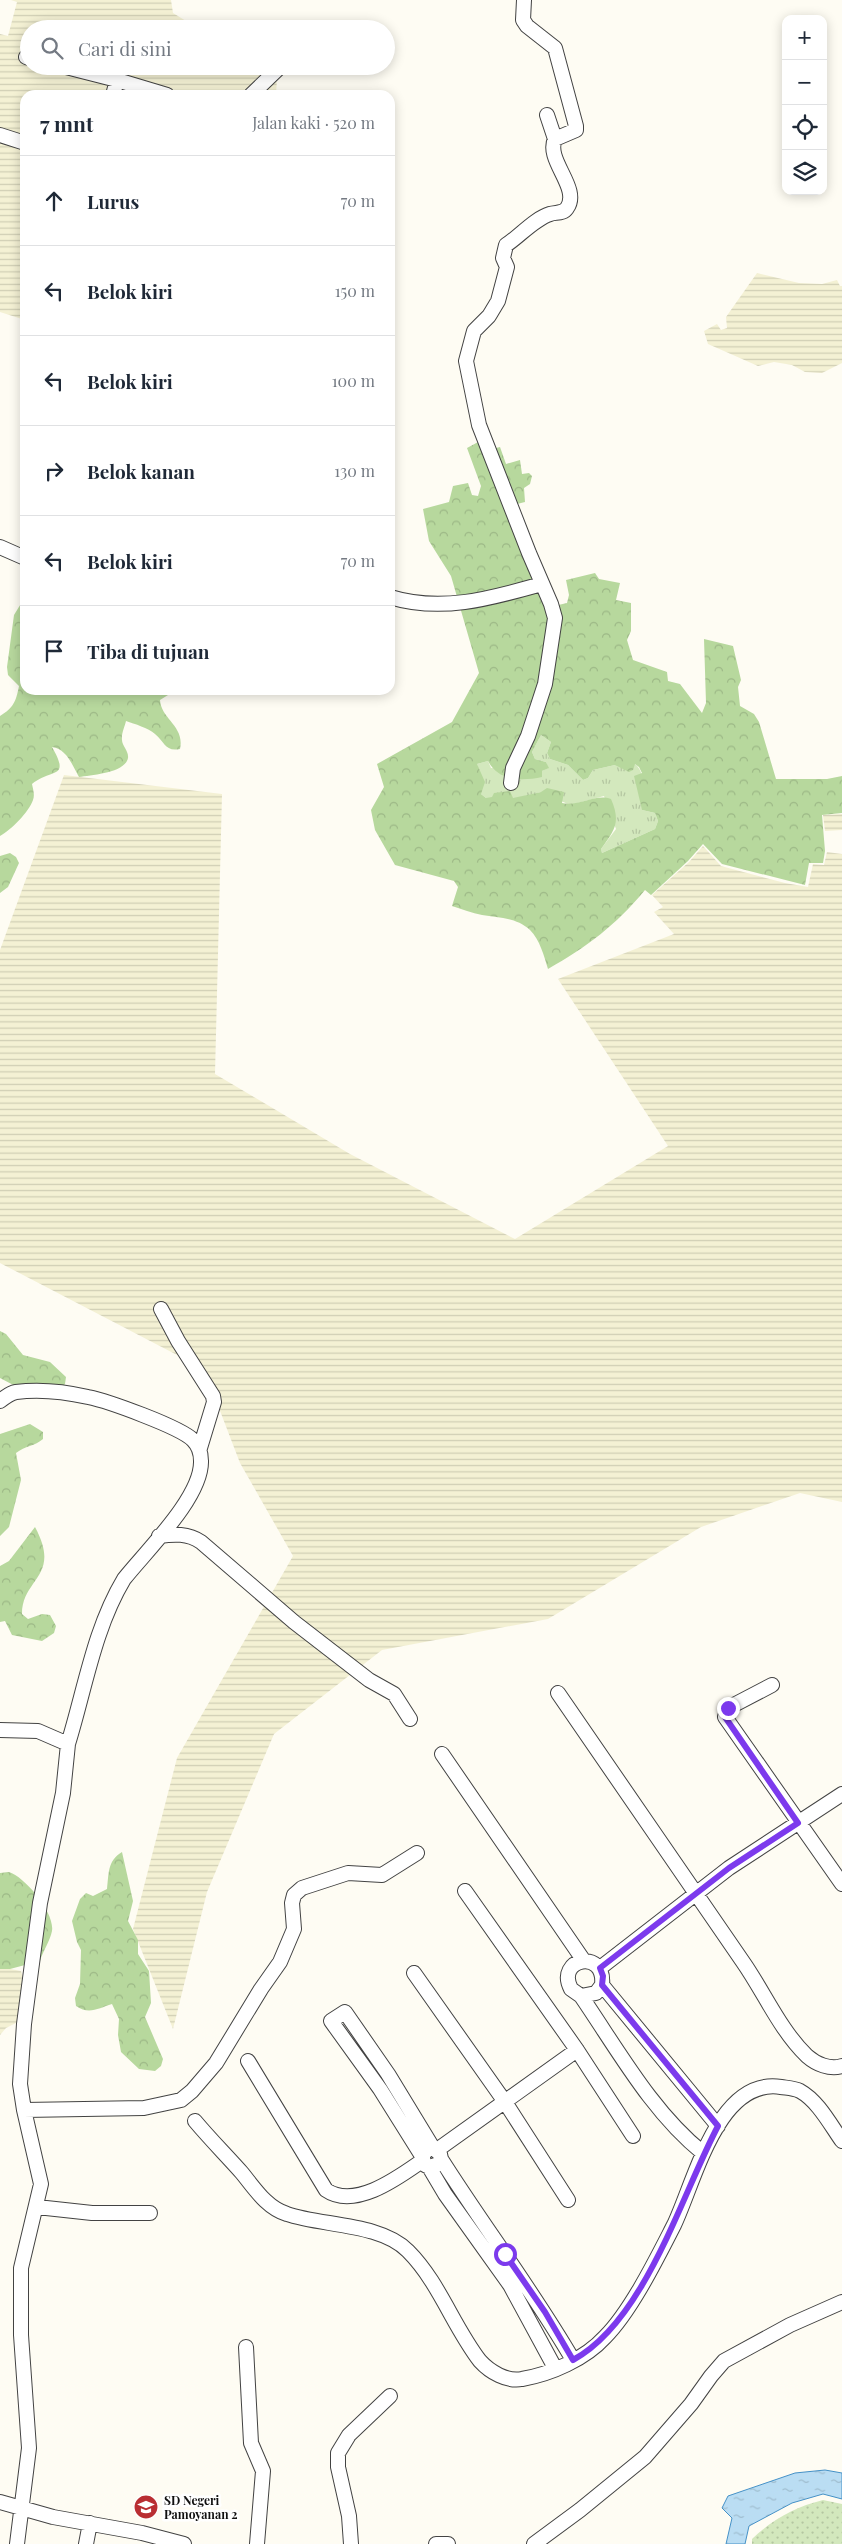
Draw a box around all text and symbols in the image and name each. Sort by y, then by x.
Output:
map controls [782,15,827,195]
button: + [782,15,827,60]
search box [20,20,395,75]
icon: search [38,34,66,62]
text: Cari di sini [78,35,172,61]
button: − [782,60,827,105]
button: locate [782,105,827,150]
text: 7 mnt [40,109,93,137]
text: Jalan kaki · 520 m [252,112,375,133]
button: layers [782,150,827,195]
icon: ahead [40,187,68,215]
text: Lurus [87,188,139,214]
text: 70 m [341,190,375,211]
icon: left [40,277,68,305]
text: Belok kiri [87,278,173,304]
text: 150 m [335,280,375,301]
icon: left [40,367,68,395]
text: Belok kiri [87,368,173,394]
text: 100 m [332,370,375,391]
icon: right [40,457,68,485]
text: Belok kanan [87,458,195,484]
text: 130 m [334,460,375,481]
icon: left [40,547,68,575]
text: Belok kiri [87,548,173,574]
text: 70 m [341,550,375,571]
icon: arrive [40,637,68,665]
text: Tiba di tujuan [87,638,209,664]
route end [717,1697,740,1720]
route start [494,2243,517,2266]
place label: SD Negeri Pamoyanan 2 [164,2492,238,2522]
school or university icon: SD Negeri Pamoyanan 2 [133,2494,159,2520]

